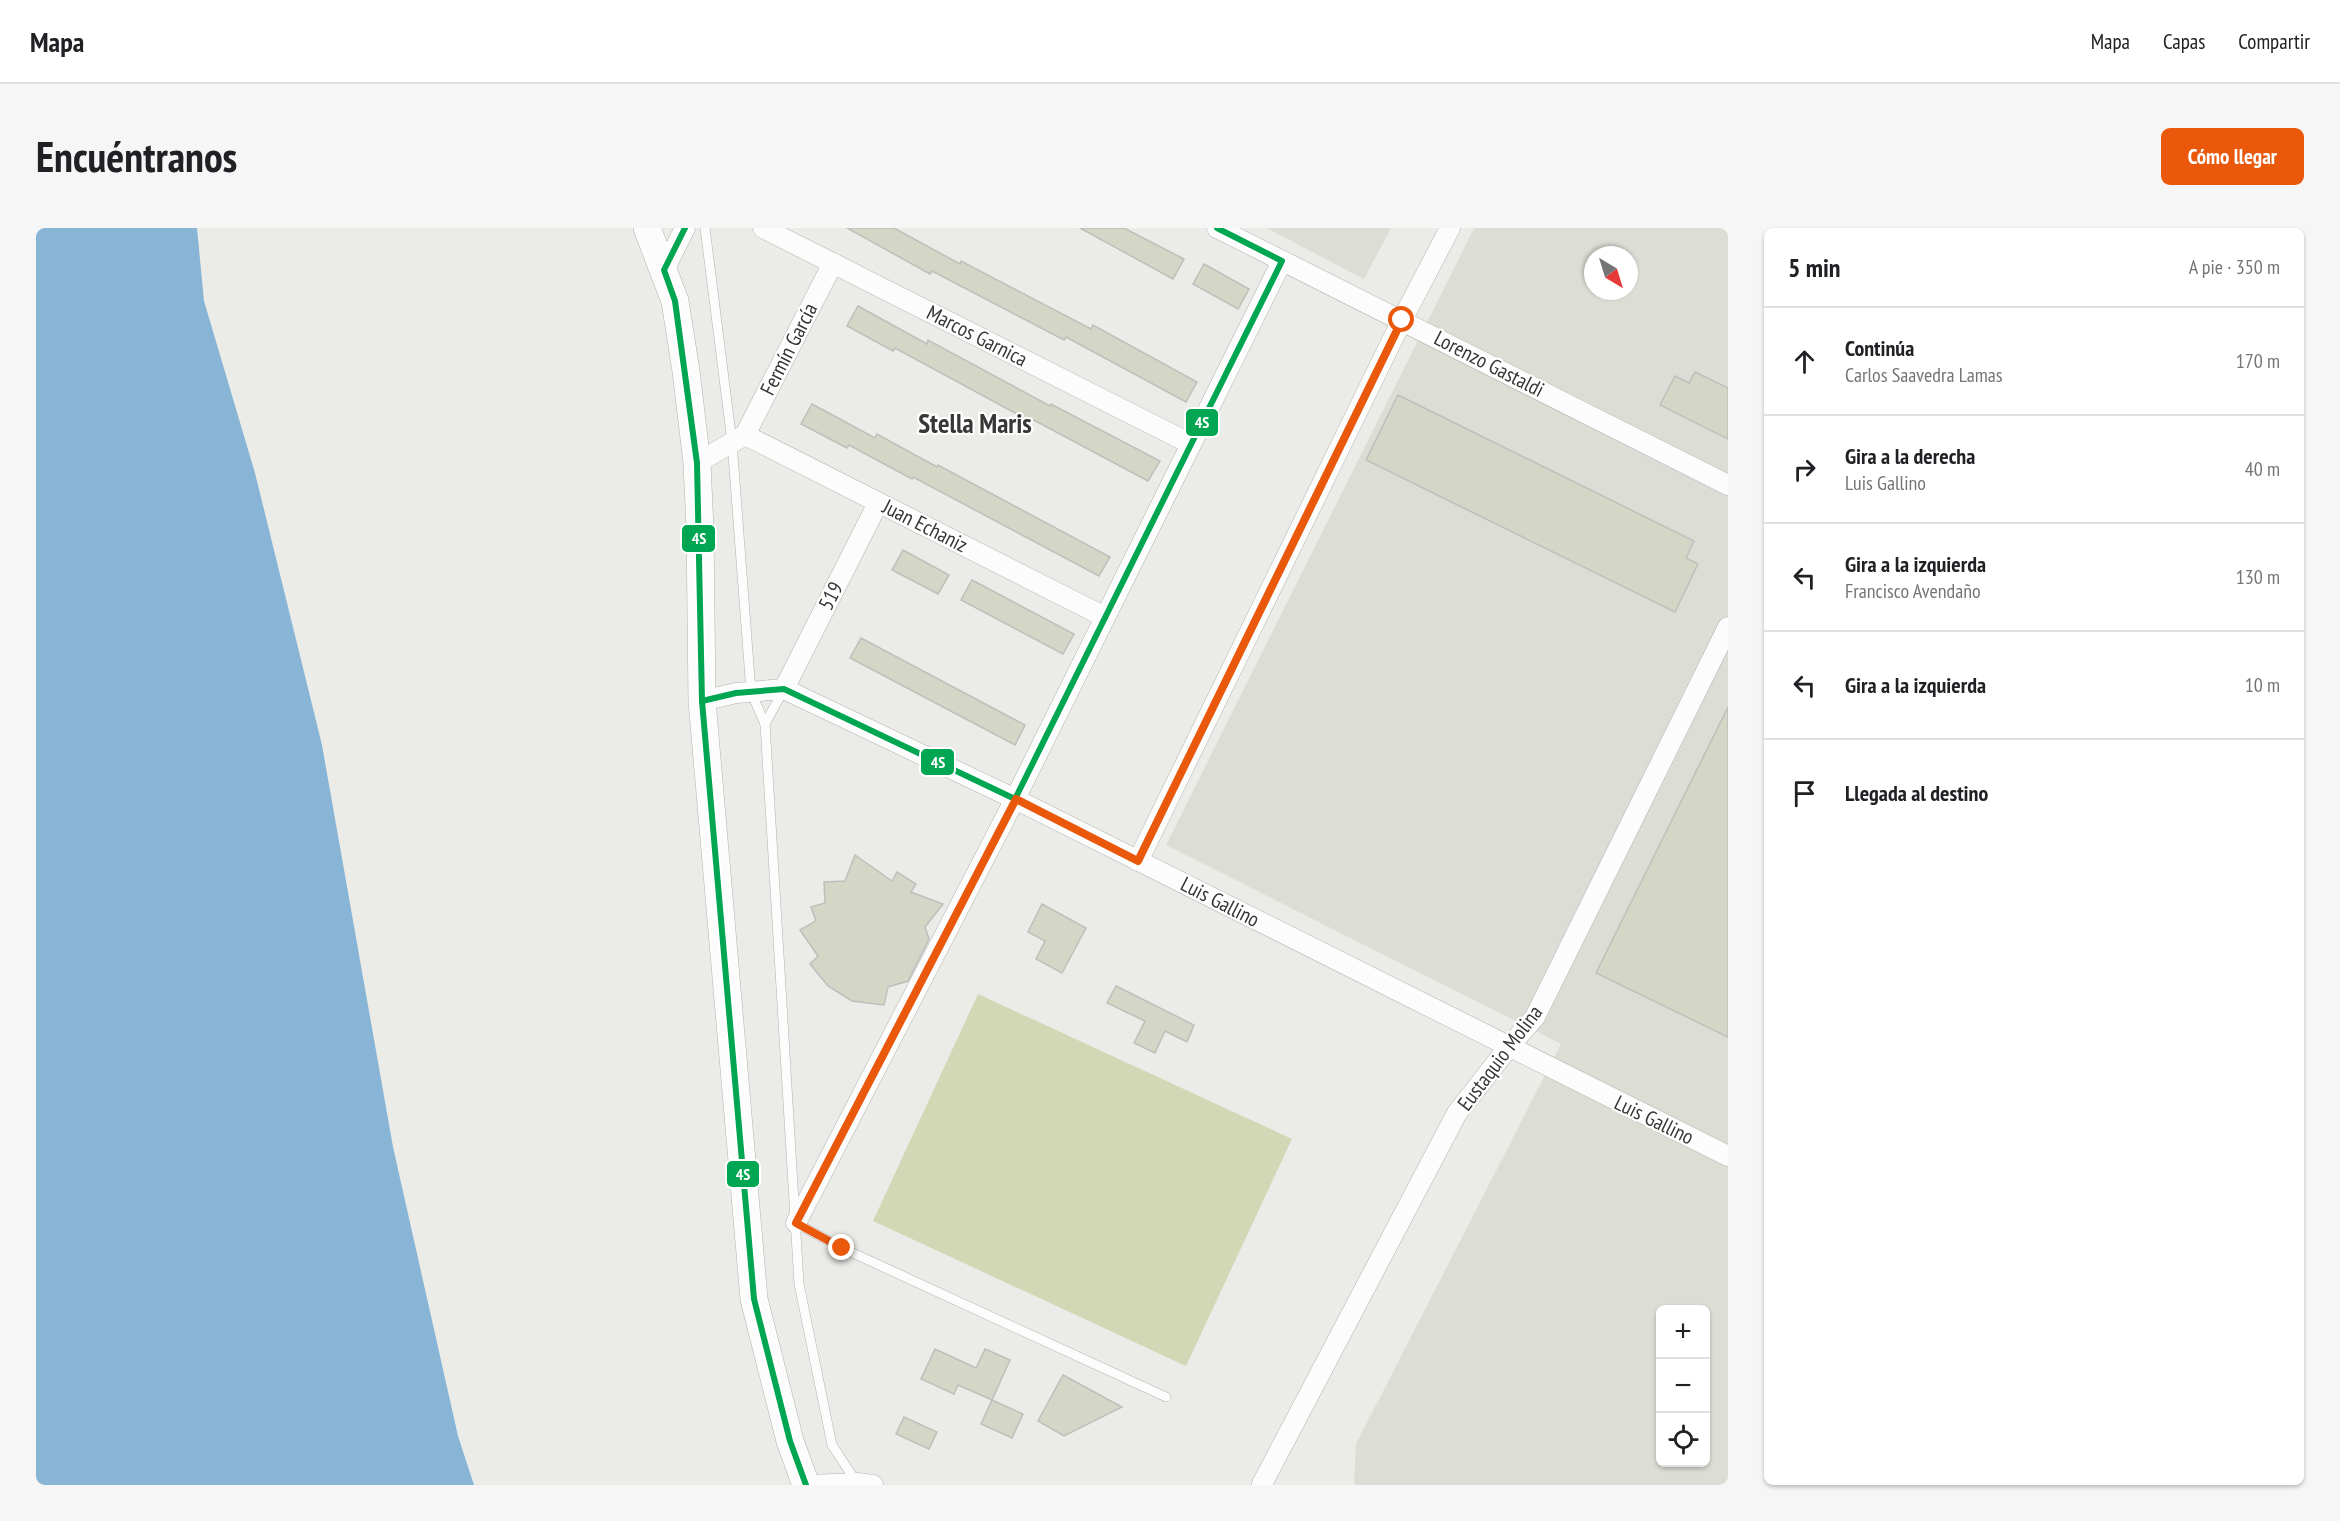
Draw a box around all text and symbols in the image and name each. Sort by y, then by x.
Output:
text: Mapa [30,23,84,60]
text: Mapa [2091,28,2130,55]
text: Capas [2163,28,2205,55]
text: Compartir [2238,28,2310,55]
button: Cómo llegar [2161,128,2304,185]
text: Encuéntranos [36,129,237,184]
north arrow [1584,246,1638,300]
text: 5 min [1788,251,1841,284]
text: A pie · 350 m [2189,254,2280,280]
street label: Fermín García [754,298,823,399]
street label: Marcos Garnica [922,299,1032,372]
route start [1388,306,1414,332]
street label: Lorenzo Gastaldi [1430,324,1549,403]
text: Continúa [1845,334,1914,362]
icon: ahead [1788,345,1821,378]
text: 170 m [2236,348,2280,374]
text: Carlos Saavedra Lamas [1845,362,2002,388]
district label: Stella Maris [918,406,1032,440]
line badge: 4S [1185,408,1219,437]
text: 4S [1195,412,1209,432]
text: Gira a la derecha [1845,442,1975,470]
icon: right [1788,453,1821,486]
text: 40 m [2245,456,2280,482]
text: Luis Gallino [1845,470,1926,496]
street label: Juan Echaniz [877,492,972,558]
line badge: 4S [681,524,716,553]
text: 4S [692,528,706,548]
text: Gira a la izquierda [1845,550,1986,578]
icon: left [1788,561,1821,594]
text: 130 m [2236,564,2280,590]
street label: 519 [812,577,849,615]
text: Francisco Avendaño [1845,578,1981,604]
icon: left [1788,669,1821,702]
text: Gira a la izquierda [1845,671,1986,699]
text: 10 m [2245,672,2280,698]
line badge: 4S [920,748,955,776]
text: 4S [931,752,945,772]
icon: arrive [1788,777,1821,810]
text: Llegada al destino [1845,779,1988,807]
street label: Luis Gallino [1176,870,1264,933]
street label: Eustaquio Molina [1451,1000,1548,1116]
street label: Luis Gallino [1610,1089,1698,1150]
line badge: 4S [726,1160,760,1188]
text: 4S [736,1164,750,1184]
route end [828,1234,854,1260]
map controls [1656,1305,1710,1467]
button: + [1656,1305,1710,1359]
button: − [1656,1359,1710,1413]
button: locate [1656,1413,1710,1467]

